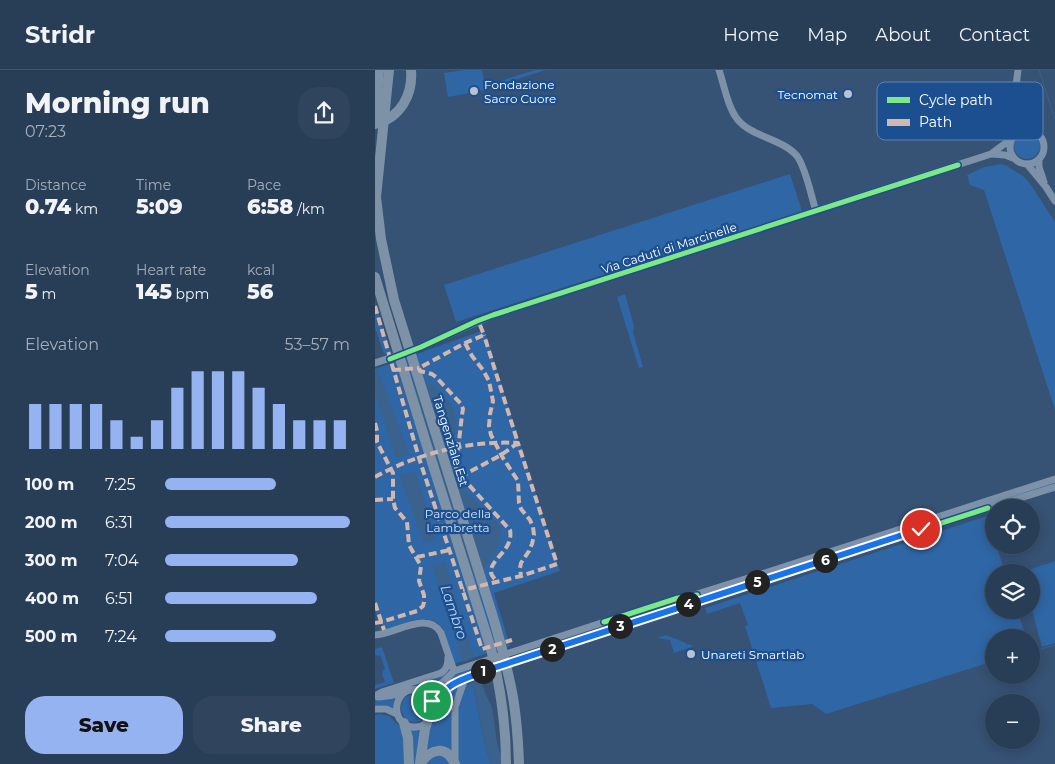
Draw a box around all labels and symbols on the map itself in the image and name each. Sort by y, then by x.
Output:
place label: Fondazione Sacro Cuore [484,77,556,106]
legend [877,82,1043,140]
marker: Fondazione Sacro Cuore [468,85,480,97]
place label: Tecnomat [777,87,838,102]
marker: Tecnomat [842,88,854,100]
text: Cycle path [919,91,993,109]
text: Path [919,113,952,131]
street label: Via Caduti di Marcinelle [600,219,738,277]
street label: Tangenziale Est [430,394,472,488]
park label: Parco della Lambretta [425,506,491,535]
pin [900,508,942,550]
pin: 6 [813,548,837,572]
pin: 5 [745,570,769,594]
water label: Lambro [436,582,472,642]
pin: 4 [675,592,701,616]
pin: 3 [607,614,633,638]
pin: 2 [539,636,565,662]
place label: Unareti Smartlab [701,647,804,662]
marker: Unareti Smartlab [685,648,697,660]
pin: 1 [471,658,495,684]
pin [411,680,453,722]

